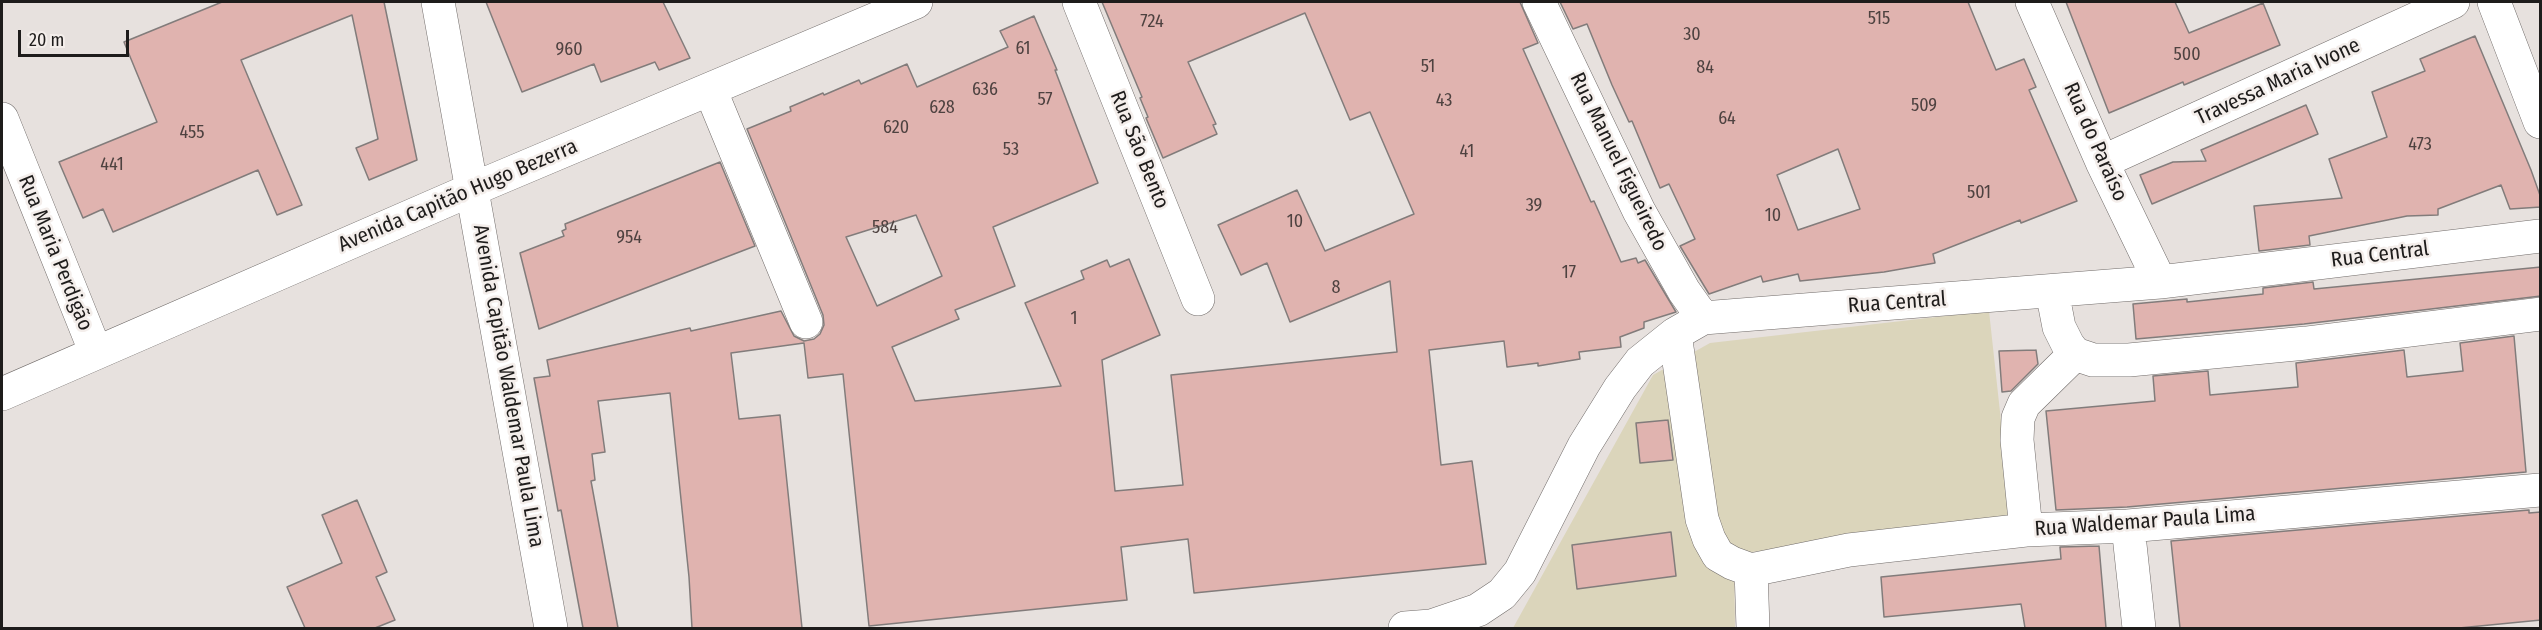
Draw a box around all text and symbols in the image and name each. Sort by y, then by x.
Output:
house number: 515 [1868,8,1890,30]
house number: 724 [1140,11,1164,33]
scale bar [21,18,132,56]
house number: 30 [1683,24,1701,46]
text: 20 m [29,29,64,51]
street label: Travessa Maria Ivone [2192,33,2364,131]
house number: 61 [1015,38,1031,60]
house number: 960 [555,39,583,61]
house number: 500 [2173,44,2201,66]
house number: 51 [1421,56,1435,78]
house number: 84 [1696,57,1714,79]
street label: Rua Manuel Figueiredo [1564,69,1672,255]
house number: 636 [972,79,998,101]
street label: Rua do Paraíso [2058,79,2132,205]
street label: Rua São Bento [1104,87,1174,213]
house number: 57 [1037,89,1053,111]
house number: 43 [1436,90,1452,112]
house number: 509 [1911,95,1937,117]
house number: 628 [929,97,955,119]
house number: 64 [1718,108,1736,130]
house number: 620 [883,117,909,139]
house number: 455 [180,122,204,144]
street label: Avenida Capitão Hugo Bezerra [335,134,581,258]
house number: 473 [2408,134,2432,156]
house number: 53 [1003,139,1019,161]
house number: 41 [1460,141,1474,163]
house number: 441 [100,154,124,176]
street label: Rua Maria Perdigão [12,172,98,334]
house number: 501 [1967,182,1991,204]
house number: 39 [1526,195,1542,217]
house number: 10 [1765,205,1781,227]
house number: 10 [1287,211,1303,233]
house number: 584 [872,217,898,239]
street label: Avenida Capitão Waldemar Paula Lima [467,223,549,549]
house number: 954 [616,227,642,249]
street label: Rua Central [2330,236,2430,274]
house number: 17 [1562,262,1576,284]
house number: 8 [1332,277,1340,299]
street label: Rua Central [1847,287,1947,319]
house number: 1 [1070,308,1078,330]
street label: Rua Waldemar Paula Lima [2034,502,2256,542]

